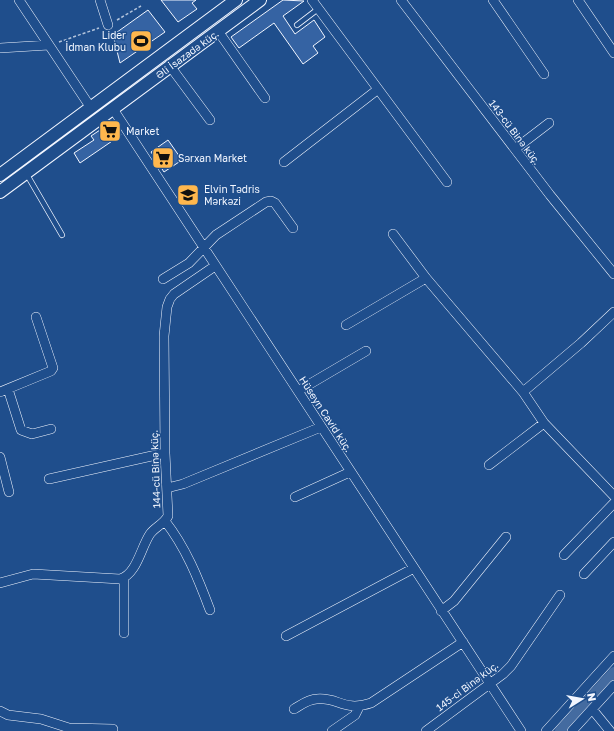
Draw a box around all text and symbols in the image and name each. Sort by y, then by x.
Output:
street label: Əli İsazadə küç. [153,26,221,81]
sports icon: Lider İdman Klubu [128,28,154,54]
place label: Lider İdman Klubu [65,29,126,53]
street label: 143-cü Binə küç. [487,97,543,167]
supermarket icon: Market [97,118,123,144]
place label: Market [126,125,159,137]
supermarket icon: Sərxan Market [150,145,176,171]
place label: Sərxan Market [178,152,247,164]
school or university icon: Elvin Tədris Mərkəzi [175,182,201,208]
place label: Elvin Tədris Mərkəzi [204,183,260,207]
street label: Hüseyn Cavid küç. [297,374,355,454]
street label: 144-cü Binə küç. [148,430,162,508]
street label: 145-ci Binə küç. [434,659,500,713]
north arrow [562,679,602,719]
text: N [585,692,599,702]

